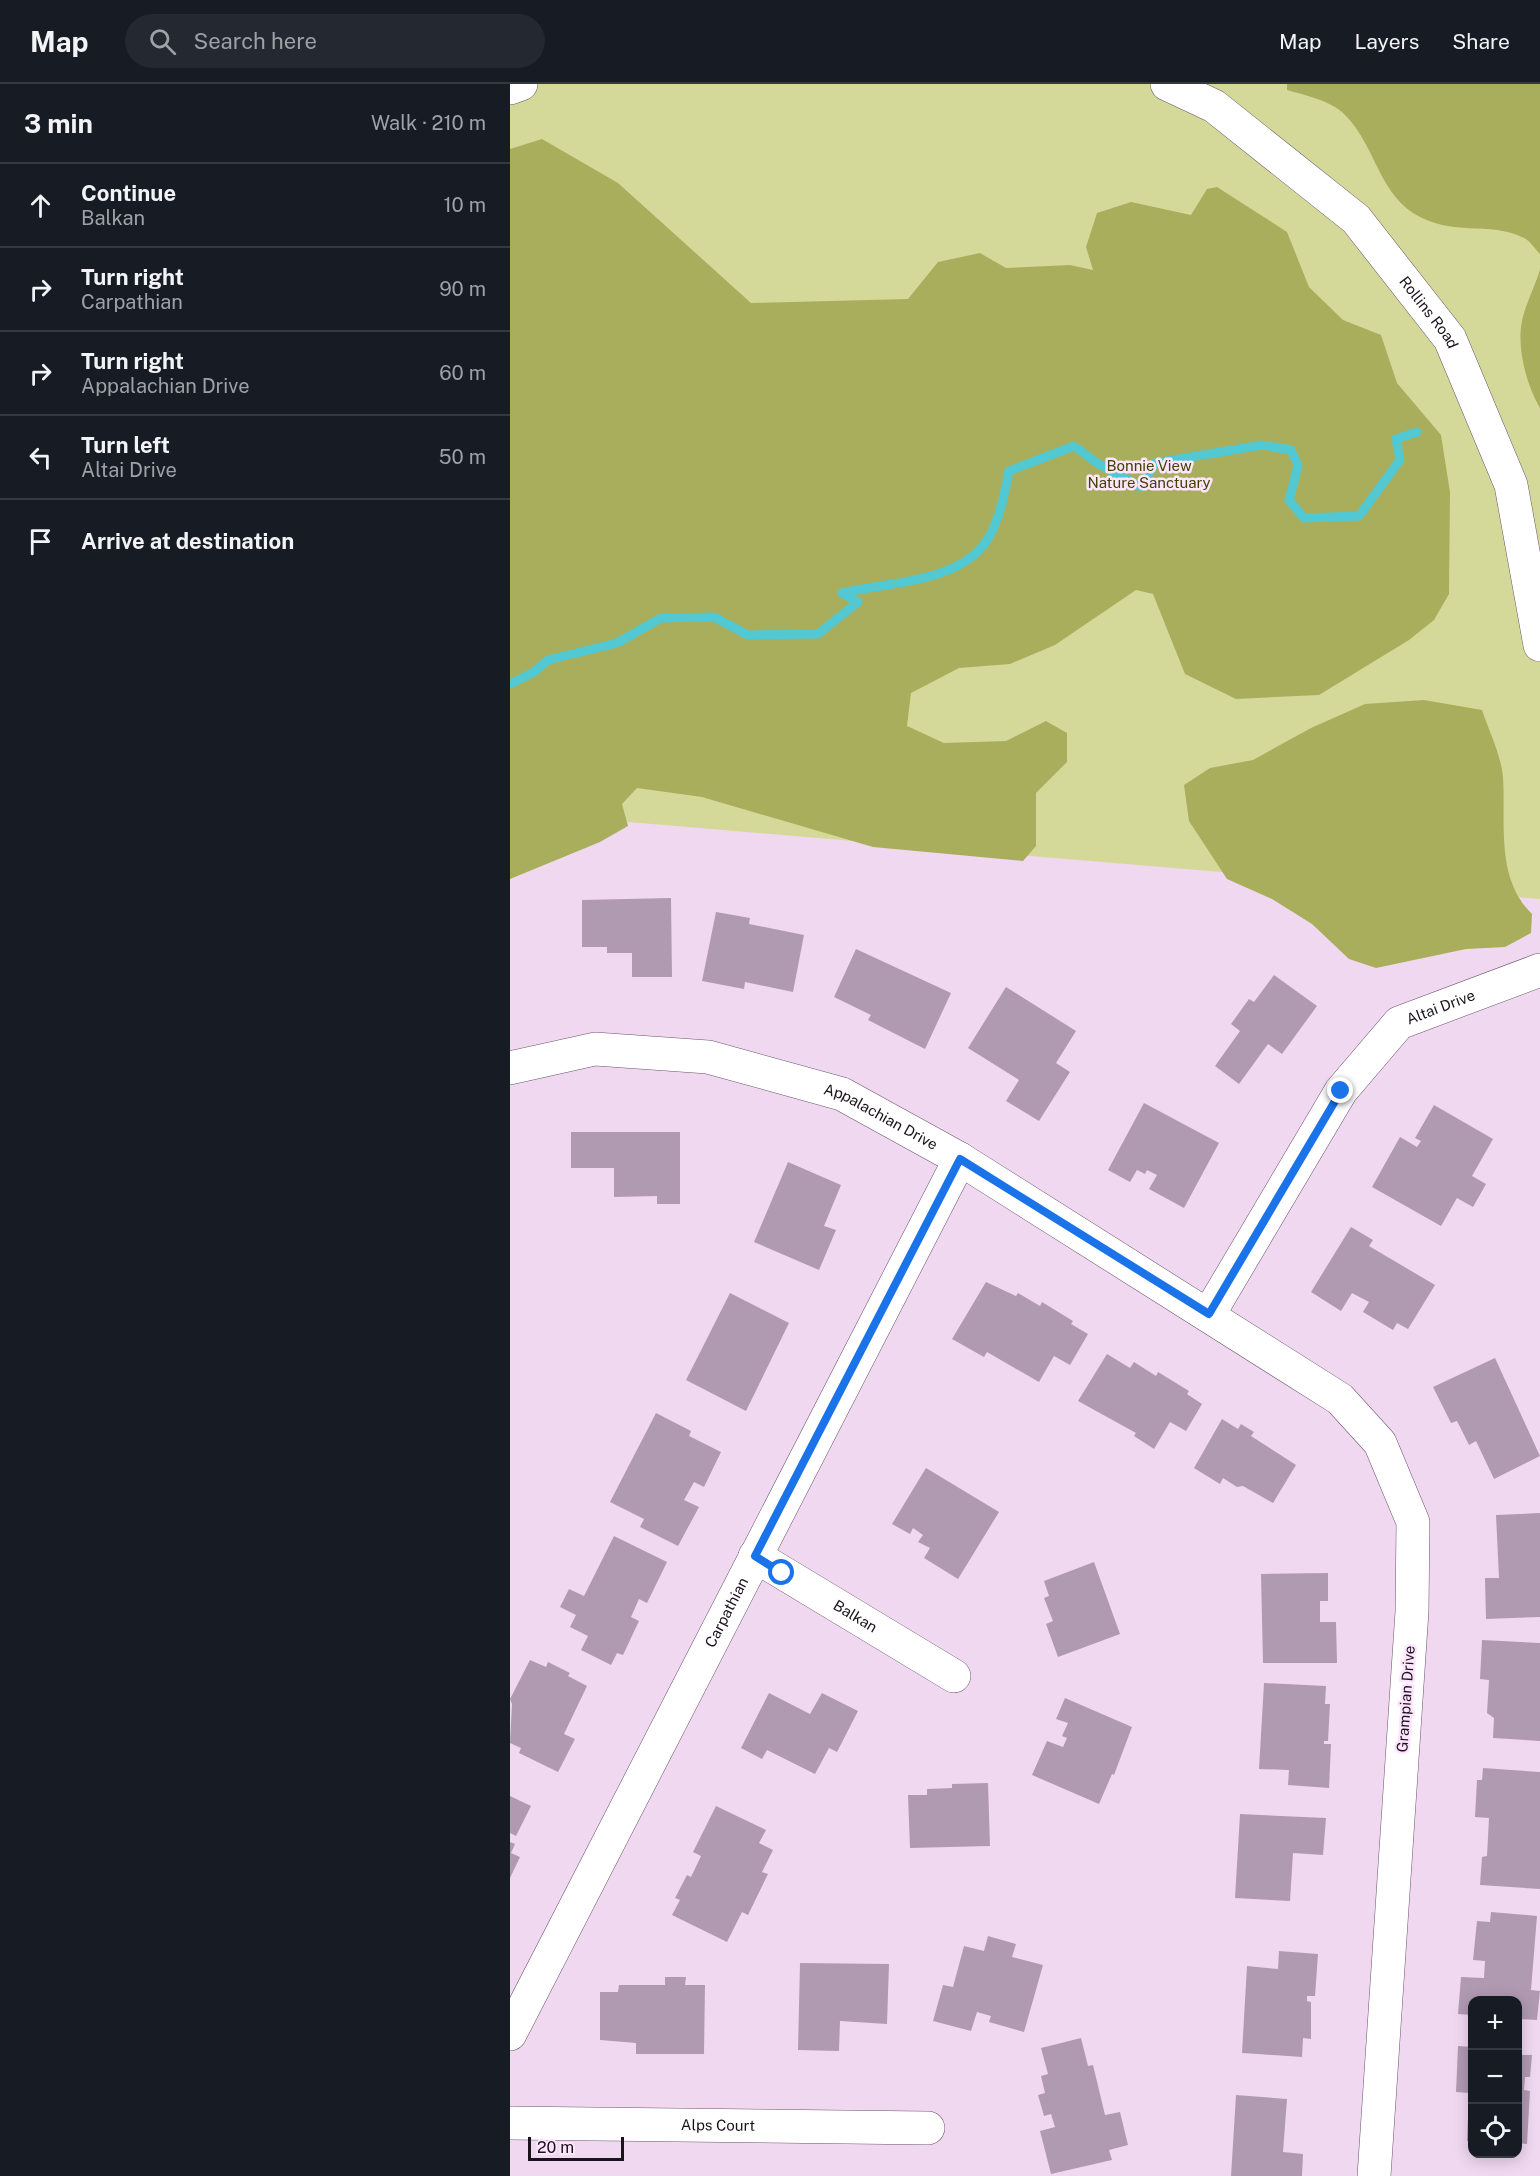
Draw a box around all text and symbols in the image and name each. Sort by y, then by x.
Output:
search box [125,14,545,68]
text: Map [30,25,89,58]
icon: search [146,25,179,58]
text: Search here [194,28,317,54]
text: Map [1279,29,1322,54]
text: Layers [1355,29,1419,54]
text: Share [1452,29,1510,54]
text: 3 min [24,108,93,139]
text: Walk · 210 m [371,111,486,135]
text: Continue [81,180,176,206]
icon: ahead [24,189,57,222]
text: 10 m [443,193,486,217]
text: Balkan [81,206,145,230]
text: Turn right [81,264,184,290]
icon: right [24,273,57,306]
street label: Rollins Road [1396,273,1462,351]
text: 90 m [439,277,486,301]
text: Carpathian [81,290,183,314]
text: Turn right [81,348,184,374]
icon: right [24,357,57,390]
text: 60 m [439,361,486,385]
text: Appalachian Drive [81,374,250,398]
text: Turn left [81,432,170,458]
icon: left [24,441,57,474]
text: 50 m [439,445,486,469]
park label: Bonnie View Nature Sanctuary [1087,457,1211,491]
text: Altai Drive [81,458,177,482]
icon: arrive [24,525,57,558]
text: Arrive at destination [81,528,294,554]
street label: Altai Drive [1404,986,1477,1028]
route end [1327,1077,1353,1103]
street label: Appalachian Drive [822,1080,941,1153]
route start [768,1559,794,1585]
street label: Carpathian [701,1574,751,1650]
street label: Balkan [830,1596,880,1636]
street label: Grampian Drive [1393,1645,1418,1753]
map controls [1468,1996,1522,2158]
button: + [1468,1996,1522,2050]
button: − [1468,2050,1522,2104]
button: locate [1468,2104,1522,2158]
street label: Alps Court [681,2116,755,2134]
scale bar [528,2134,624,2162]
text: 20 m [537,2138,574,2157]

